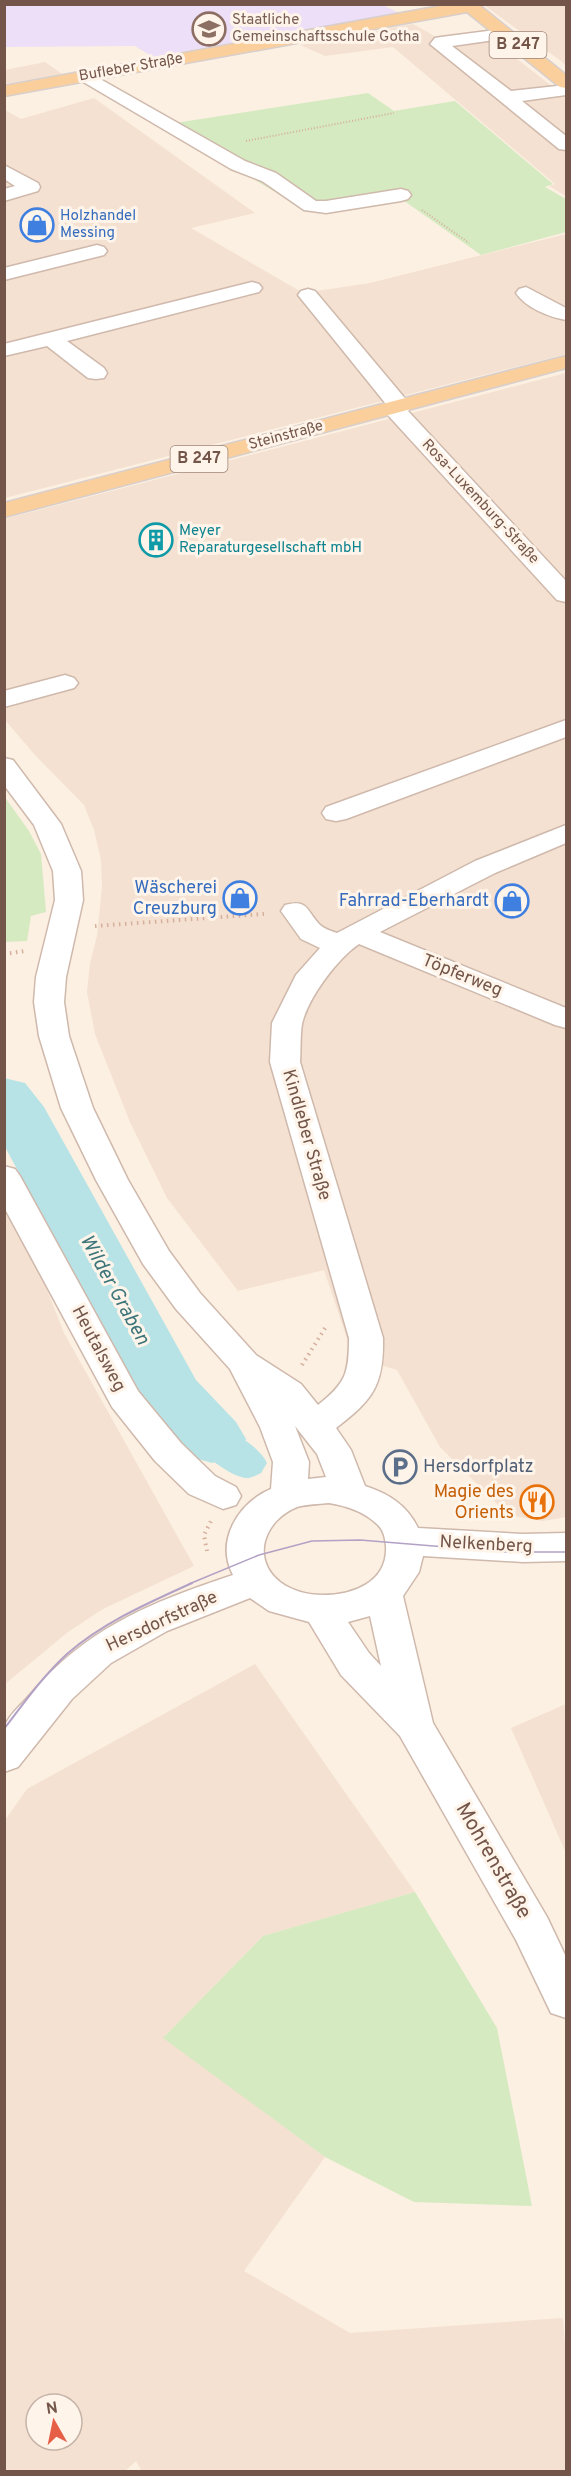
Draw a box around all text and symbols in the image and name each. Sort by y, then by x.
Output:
school or university icon: Staatliche Gemeinschaftsschule Gotha [191,11,227,47]
place label: Staatliche Gemeinschaftsschule Gotha [232,11,419,47]
road number: B 247 [490,32,546,58]
street label: Bufleber Straße [78,50,184,86]
shop icon: Holzhandel Messing [19,207,55,243]
place label: Holzhandel Messing [60,207,136,243]
street label: Steinstraße [247,417,325,455]
street label: Rosa-Luxemburg-Straße [417,436,543,568]
road number: B 247 [170,446,228,472]
building icon: Meyer Reparaturgesellschaft mbH [138,522,174,558]
place label: Meyer Reparaturgesellschaft mbH [179,522,362,558]
place label: Wäscherei Creuzburg [133,877,217,921]
shop icon: Wäscherei Creuzburg [222,880,258,916]
shop icon: Fahrrad-Eberhardt [494,883,530,919]
place label: Fahrrad-Eberhardt [339,890,489,913]
street label: Töpferweg [418,949,506,1003]
street label: Kindleber Straße [276,1067,336,1203]
water label: Wilder Graben [73,1230,155,1350]
street label: Heutalsweg [66,1302,130,1396]
parking icon: Hersdorfplatz [382,1449,418,1485]
place label: Hersdorfplatz [423,1456,534,1479]
place label: Magie des Orients [434,1481,514,1525]
restaurant icon: Magie des Orients [519,1484,555,1520]
street label: Nelkenberg [439,1531,533,1559]
street label: Hersdorfstraße [103,1586,221,1658]
street label: Mohrenstraße [449,1798,537,1924]
north arrow [24,2392,84,2452]
text: N [45,2398,59,2420]

